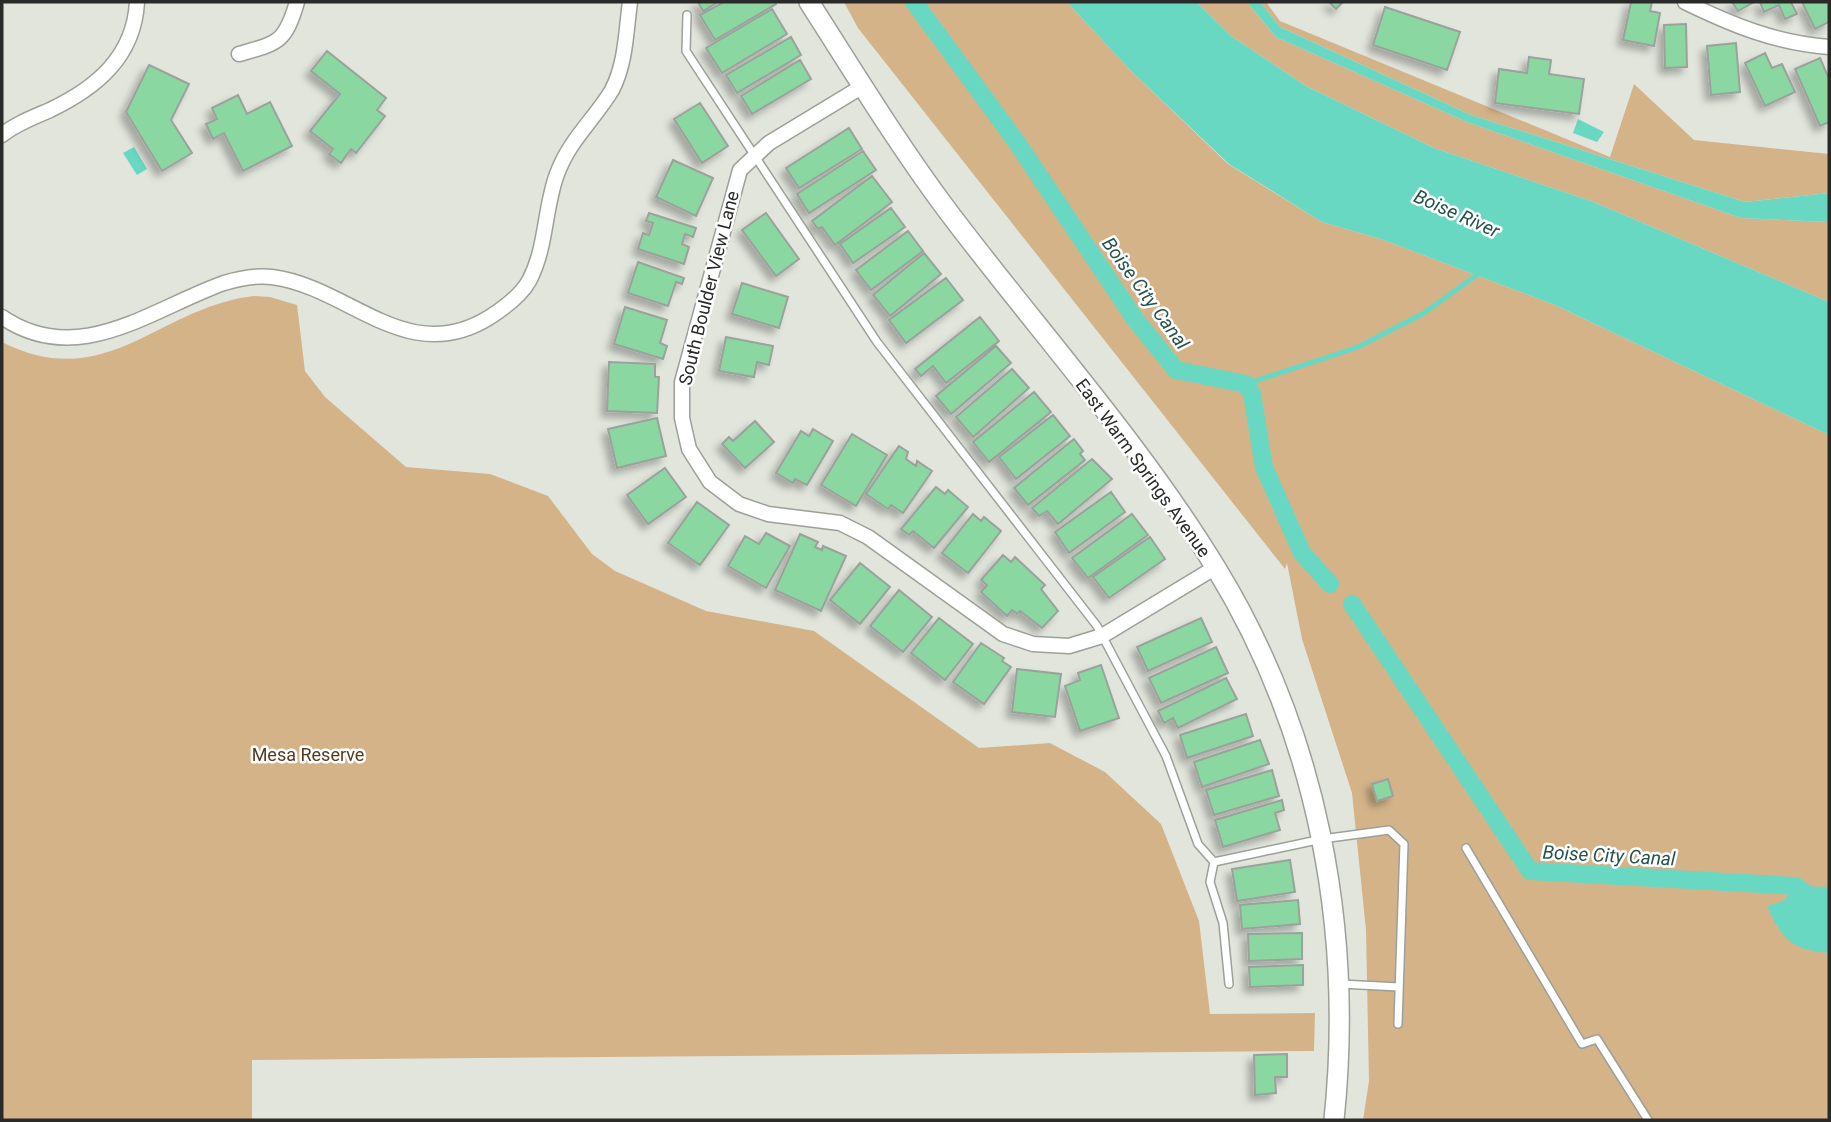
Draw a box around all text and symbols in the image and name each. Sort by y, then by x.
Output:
water label: Boise River [1411,184,1504,243]
street label: South Boulder View Lane [674,189,743,387]
water label: Boise City Canal [1097,233,1194,354]
street label: East Warm Springs Avenue [1072,374,1215,561]
park label: Mesa Reserve [252,744,364,765]
water label: Boise City Canal [1542,841,1677,870]

